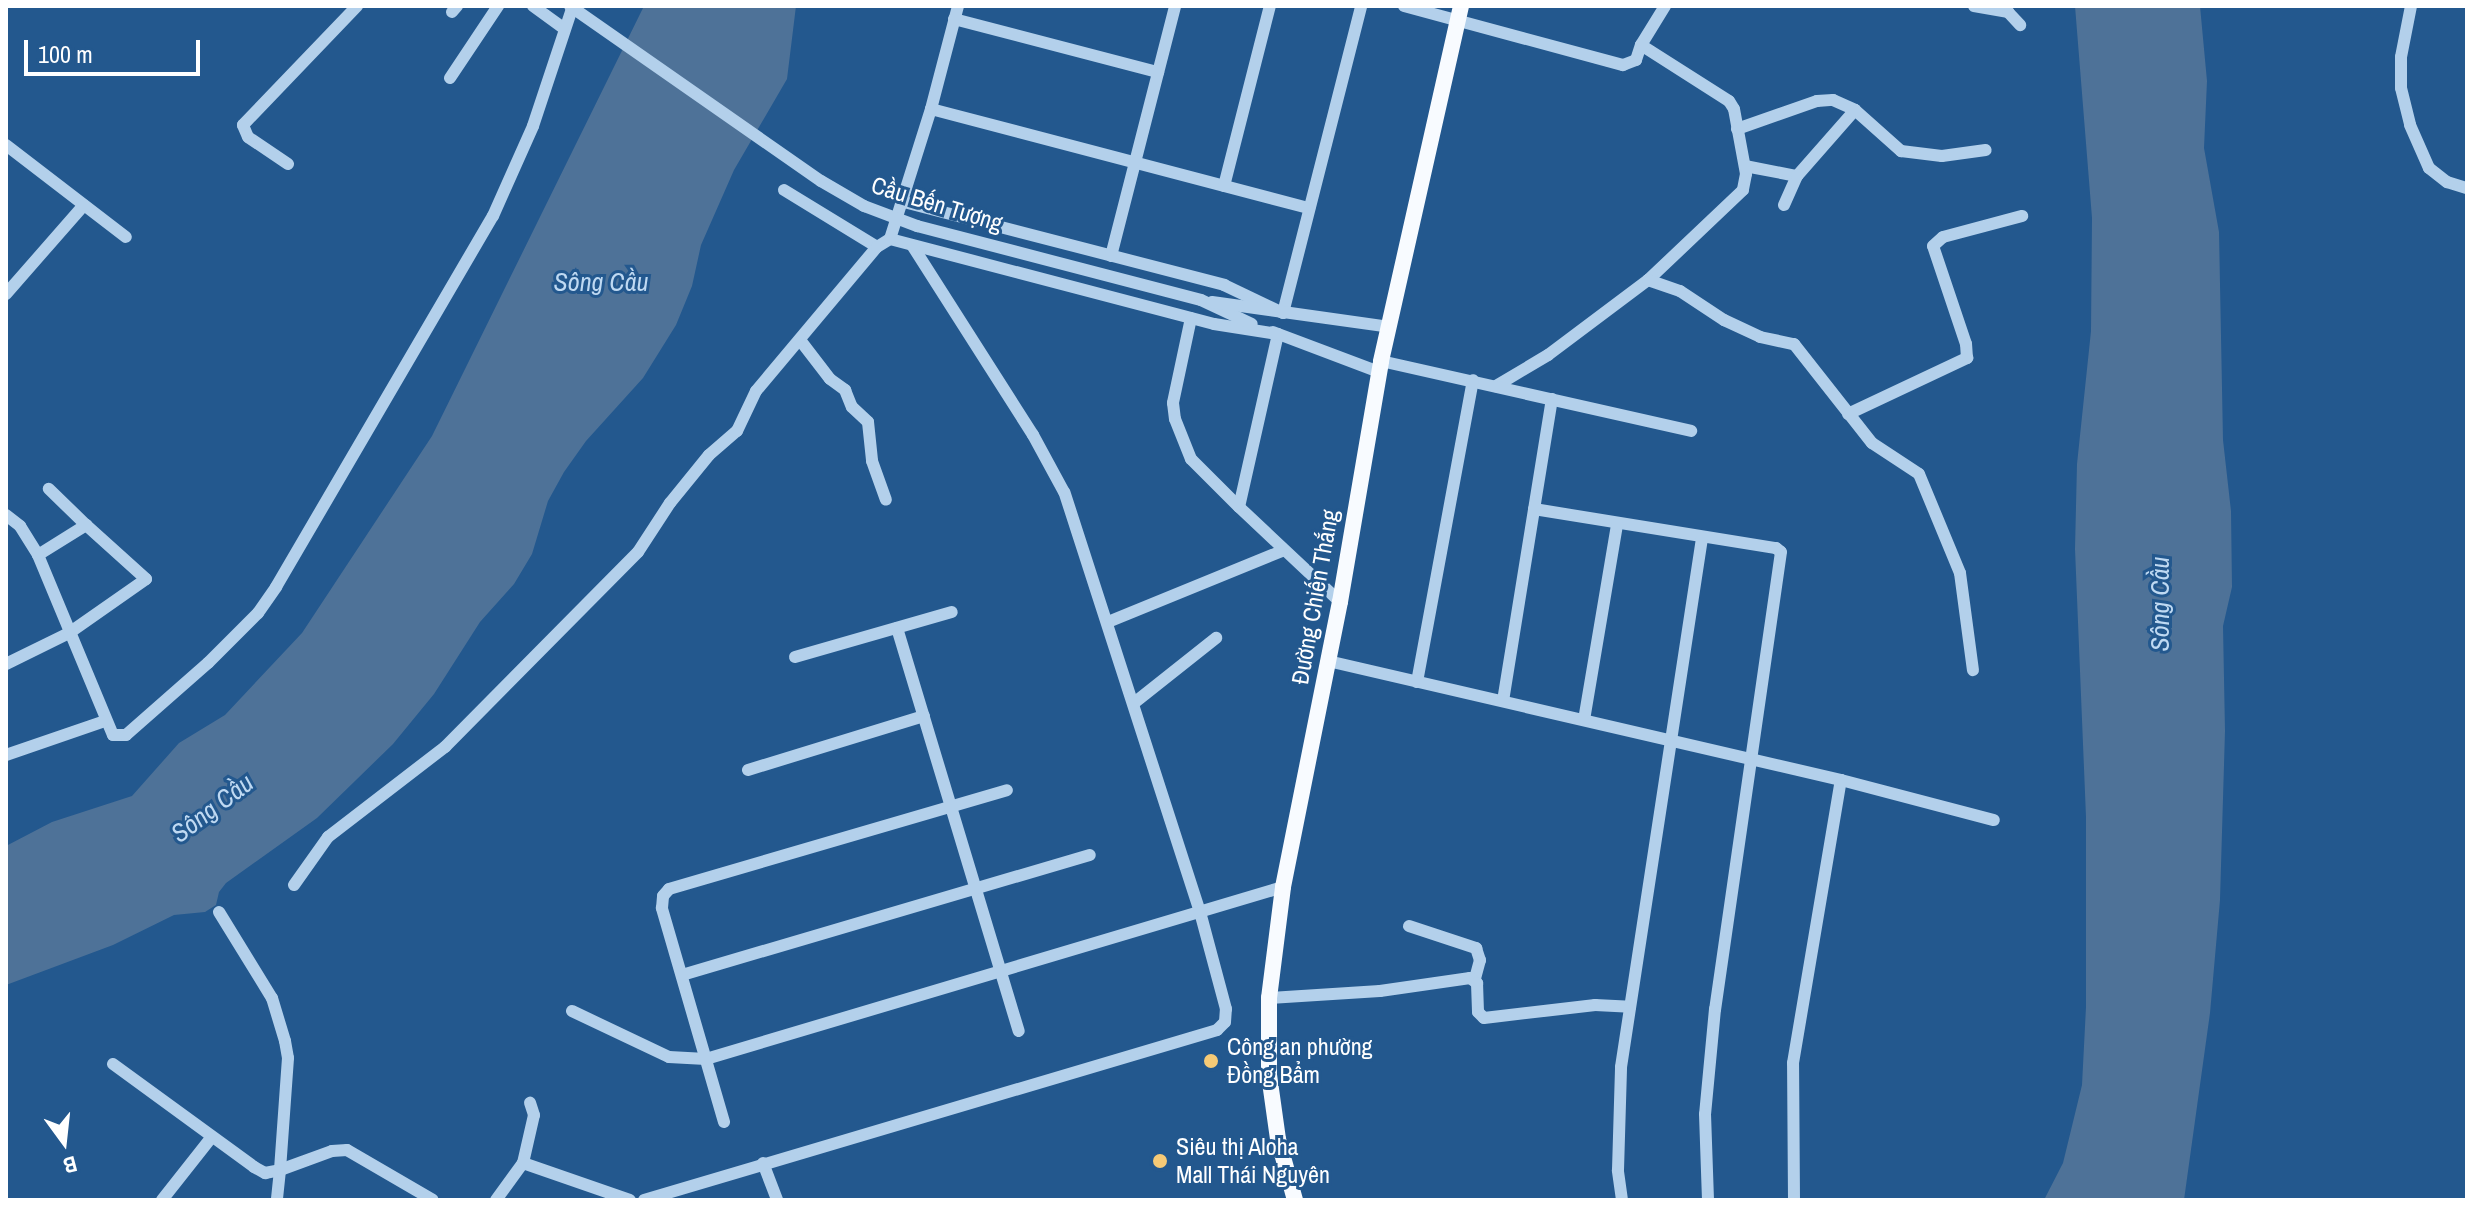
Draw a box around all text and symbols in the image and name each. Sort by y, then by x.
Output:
scale bar [28,24,204,74]
text: 100 m [38,38,93,70]
street label: Cầu Bến Tượng [868,170,1006,238]
water label: Sông Cầu [554,266,648,298]
street label: Đường Chiến Thắng [1285,507,1345,687]
water label: Sông Cầu [2144,557,2176,651]
water label: Sông Cầu [165,767,259,849]
place label: Công an phường Đồng Bẩm [1227,1033,1373,1089]
marker: Công an phường Đồng Bẩm [1202,1052,1220,1070]
north arrow [24,1102,104,1182]
place label: Siêu thị Aloha Mall Thái Nguyên [1176,1133,1330,1189]
text: B [60,1149,80,1181]
marker: Siêu thị Aloha Mall Thái Nguyên [1151,1152,1169,1170]

